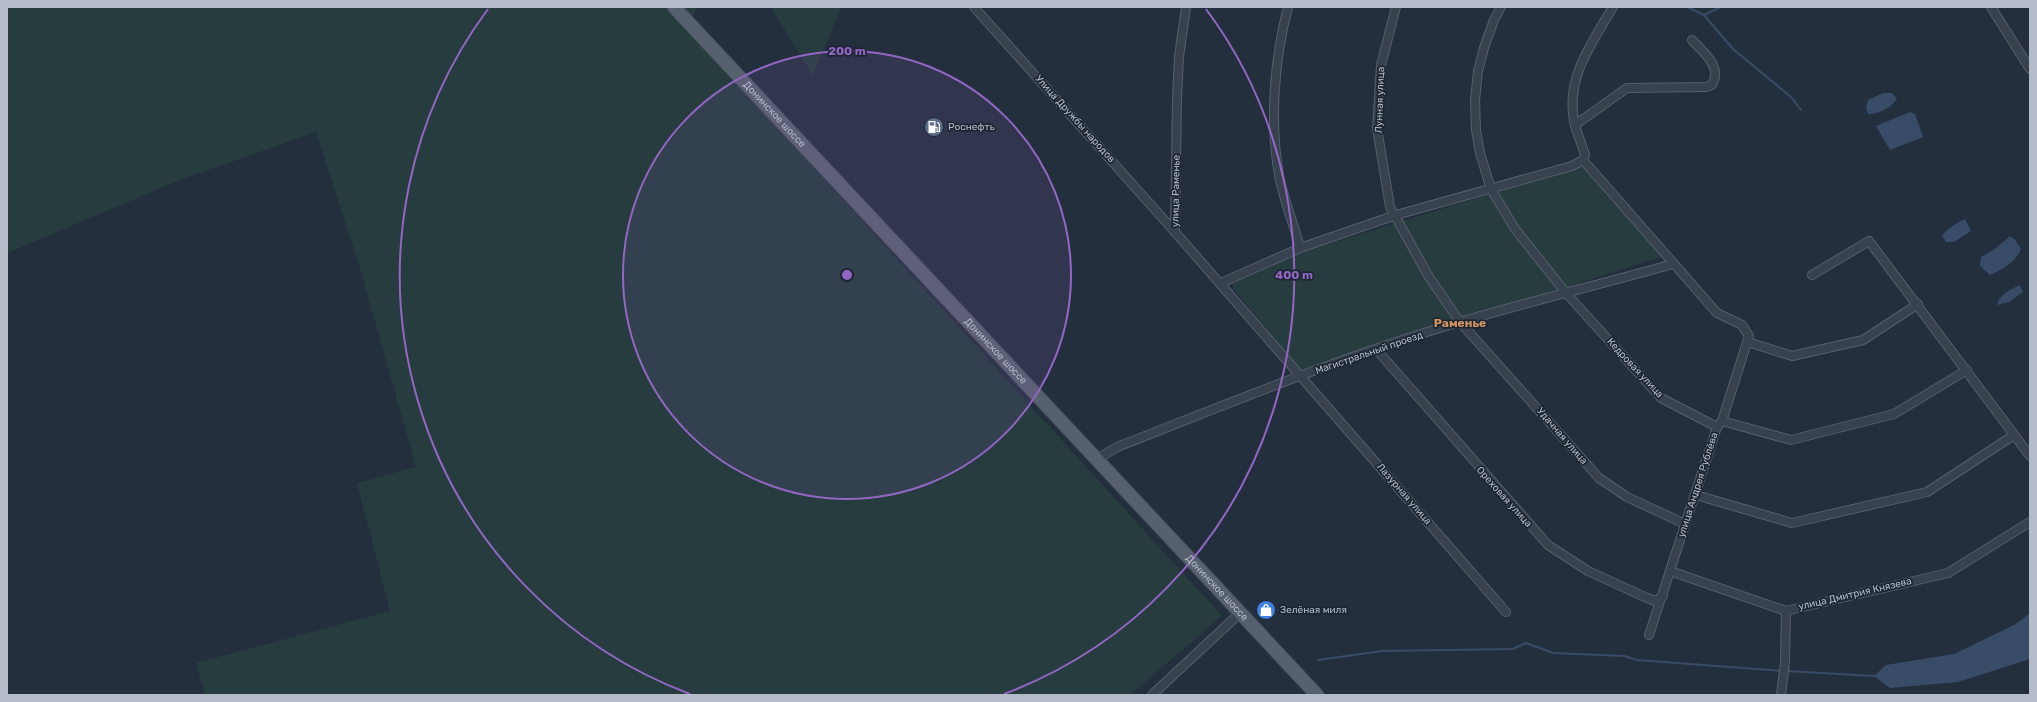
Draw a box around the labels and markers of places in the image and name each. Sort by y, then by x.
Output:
fuel station icon: Роснефть [923,116,945,138]
place label: Роснефть [948,121,995,133]
centre of rings [840,268,854,282]
shop icon: Зелёная миля [1255,599,1277,621]
place label: Зелёная миля [1280,604,1347,616]

